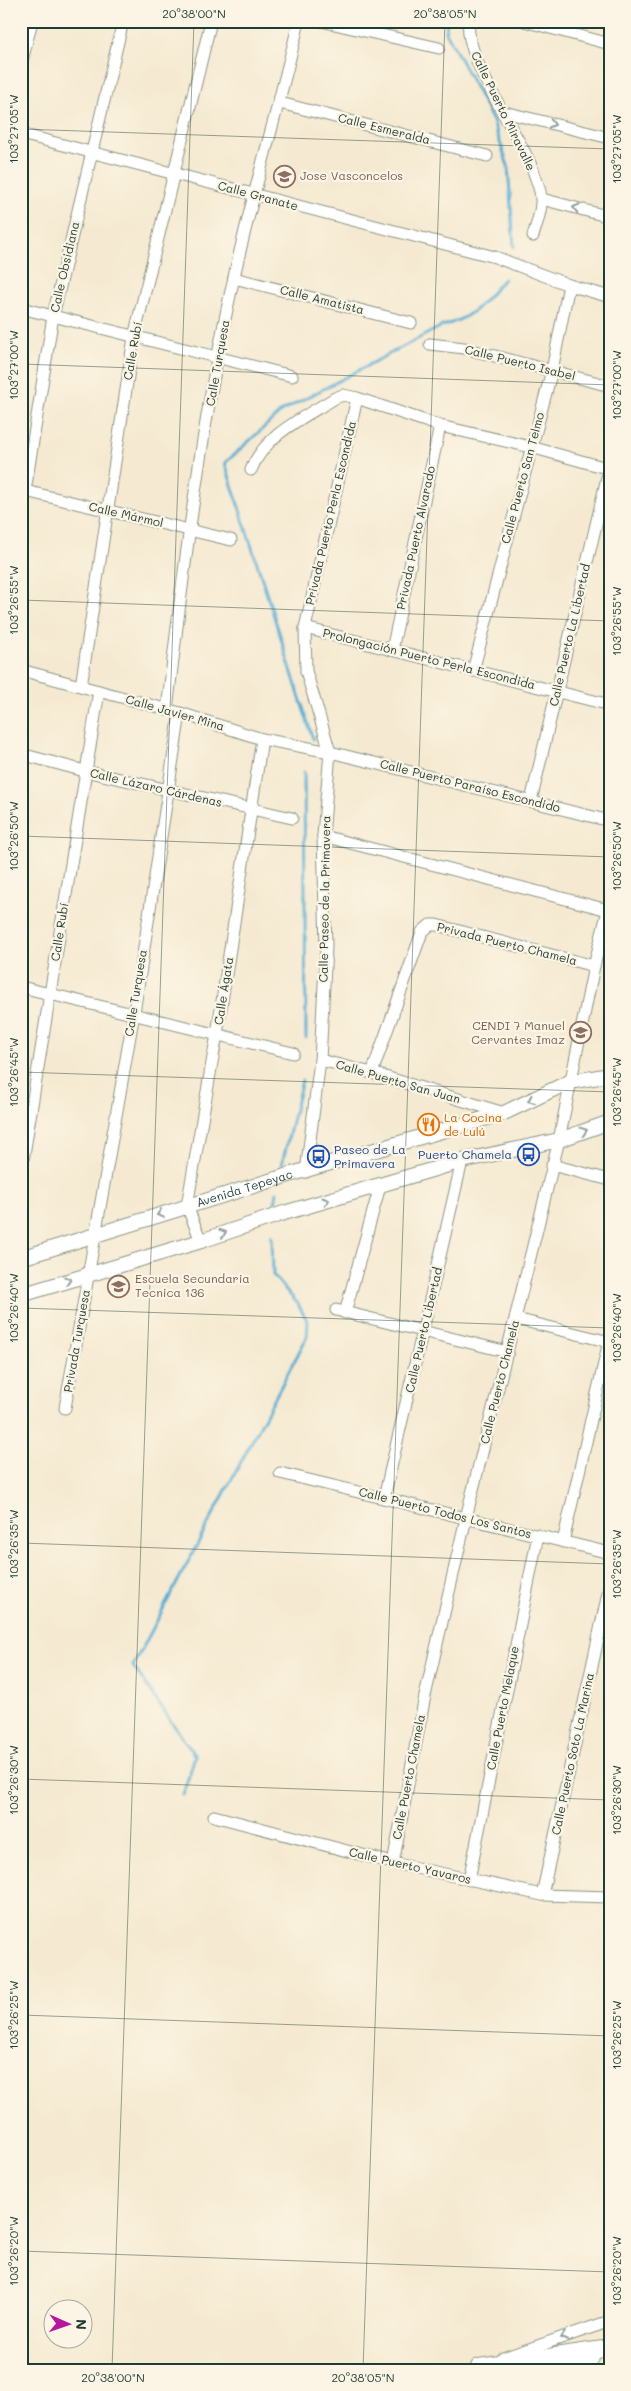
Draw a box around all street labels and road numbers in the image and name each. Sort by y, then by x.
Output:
street label: Calle Puerto Miravalle [468,48,540,173]
street label: Calle Esmeralda [336,109,432,147]
street label: Calle Granate [216,177,300,213]
street label: Calle Obsidiana [46,220,82,314]
street label: Calle Amatista [278,281,366,317]
street label: Calle Turquesa [202,318,233,407]
street label: Calle Rubí [119,320,145,381]
street label: Calle Puerto Isabel [463,341,577,384]
street label: Calle Puerto San Telmo [497,410,547,545]
street label: Privada Puerto Perla Escondida [301,419,359,606]
street label: Privada Puerto Alvarado [392,464,438,611]
street label: Calle Mármol [87,498,165,530]
street label: Calle Puerto La Libertad [545,561,593,708]
street label: Prolongación Puerto Perla Escondida [321,624,537,692]
street label: Calle Javier Mina [124,690,227,734]
street label: Calle Puerto Paraíso Escondido [378,755,562,815]
street label: Calle Lázaro Cárdenas [88,764,224,810]
street label: Calle Paseo de la Primavera [315,815,333,983]
street label: Calle Rubí [46,901,72,962]
street label: Privada Puerto Chamela [436,918,579,968]
street label: Calle Turquesa [120,948,150,1037]
street label: Calle Ágata [210,956,236,1026]
street label: Calle Puerto San Juan [334,1056,462,1106]
street label: Avenida Tepeyac [194,1165,294,1210]
street label: Calle Puerto Libertad [401,1265,445,1394]
street label: Privada Turquesa [59,1288,93,1393]
street label: Calle Puerto Chamela [476,1318,522,1445]
street label: Calle Puerto Todos Los Santos [357,1483,533,1541]
street label: Calle Puerto Melaque [482,1644,522,1771]
street label: Calle Puerto Soto La Marina [547,1671,597,1836]
street label: Calle Puerto Chamela [388,1713,428,1841]
street label: Calle Puerto Yavaros [347,1843,473,1887]

